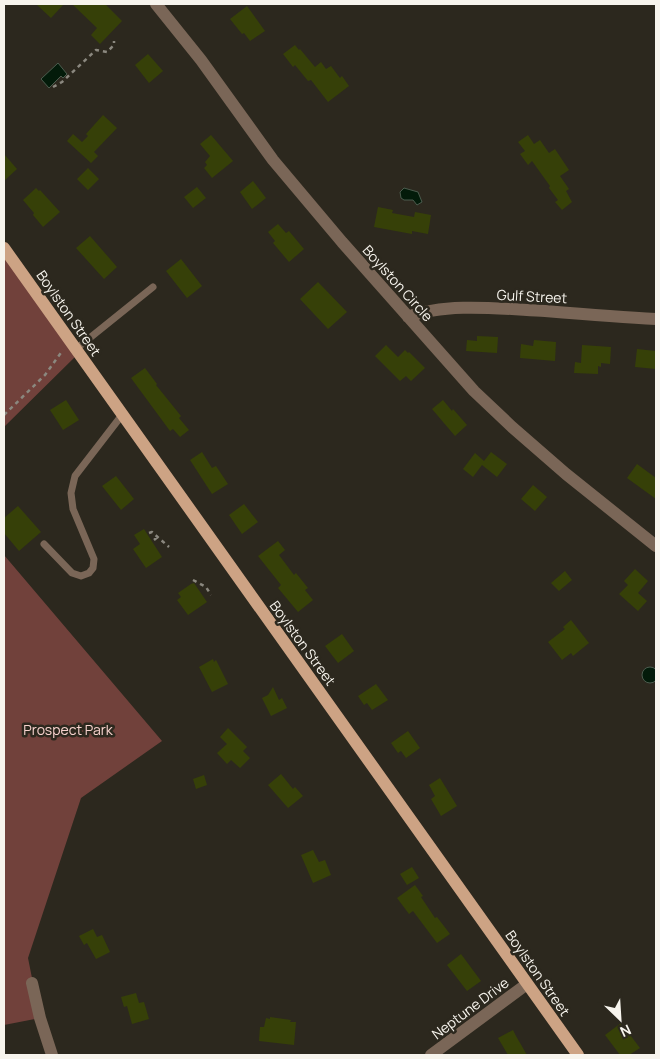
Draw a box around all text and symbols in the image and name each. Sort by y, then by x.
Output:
street label: Boylston Circle [359,241,437,325]
street label: Boylston Street [32,266,106,360]
street label: Gulf Street [496,285,568,307]
street label: Boylston Street [266,597,340,690]
park label: Prospect Park [23,720,114,739]
street label: Boylston Street [501,926,575,1020]
street label: Neptune Drive [428,973,512,1043]
north arrow [595,994,645,1044]
text: N [617,1020,634,1042]

